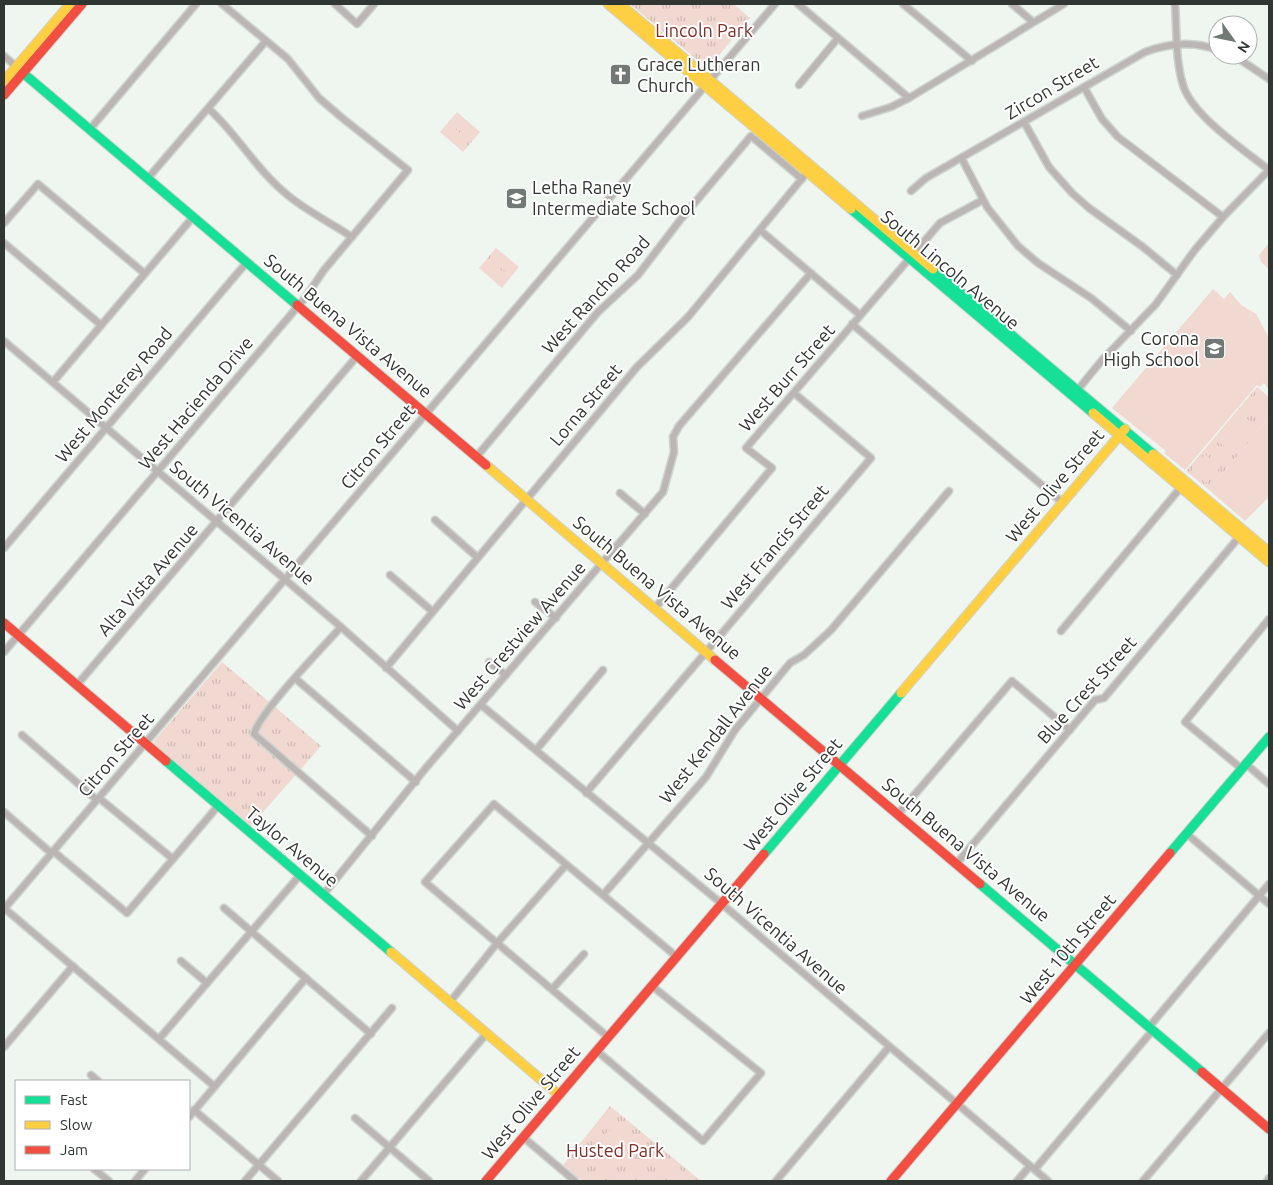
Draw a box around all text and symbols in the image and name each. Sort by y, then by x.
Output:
north arrow [1208,15,1258,65]
park label: Lincoln Park [655,20,753,40]
text: N [1234,38,1253,56]
street label: Zircon Street [1001,52,1102,123]
place label: Grace Lutheran Church [637,54,760,95]
church icon: Grace Lutheran Church [609,63,633,87]
place label: Letha Raney Intermediate School [532,177,696,218]
school or university icon: Letha Raney Intermediate School [504,186,528,210]
street label: South Lincoln Avenue [878,206,1024,333]
street label: West Rancho Road [537,232,653,357]
street label: South Buena Vista Avenue [261,249,436,401]
street label: West Burr Street [734,320,838,435]
street label: West Monterey Road [51,323,175,466]
place label: Corona High School [1103,328,1199,369]
street label: West Hacienda Drive [134,332,256,473]
school or university icon: Corona High School [1203,337,1227,361]
street label: Lorna Street [545,359,625,449]
street label: Citron Street [336,400,418,493]
street label: West Olive Street [1001,425,1107,546]
street label: South Vicentia Avenue [166,456,319,588]
street label: West Francis Street [717,480,832,612]
street label: South Buena Vista Avenue [570,511,745,663]
street label: Alta Vista Avenue [93,519,201,640]
street label: West Crestview Avenue [449,557,589,714]
street label: Blue Crest Street [1033,632,1140,747]
street label: West Kendall Avenue [655,660,776,807]
street label: Citron Street [73,708,157,800]
street label: West Olive Street [739,734,845,855]
street label: South Buena Vista Avenue [879,773,1054,925]
street label: Taylor Avenue [243,802,343,891]
street label: South Vicentia Avenue [701,863,852,998]
street label: West 10th Street [1015,889,1119,1007]
street label: West Olive Street [477,1042,583,1163]
legend [15,1080,190,1170]
text: Fast [60,1091,88,1108]
text: Slow [60,1116,93,1133]
park label: Husted Park [566,1140,664,1160]
text: Jam [60,1141,88,1158]

